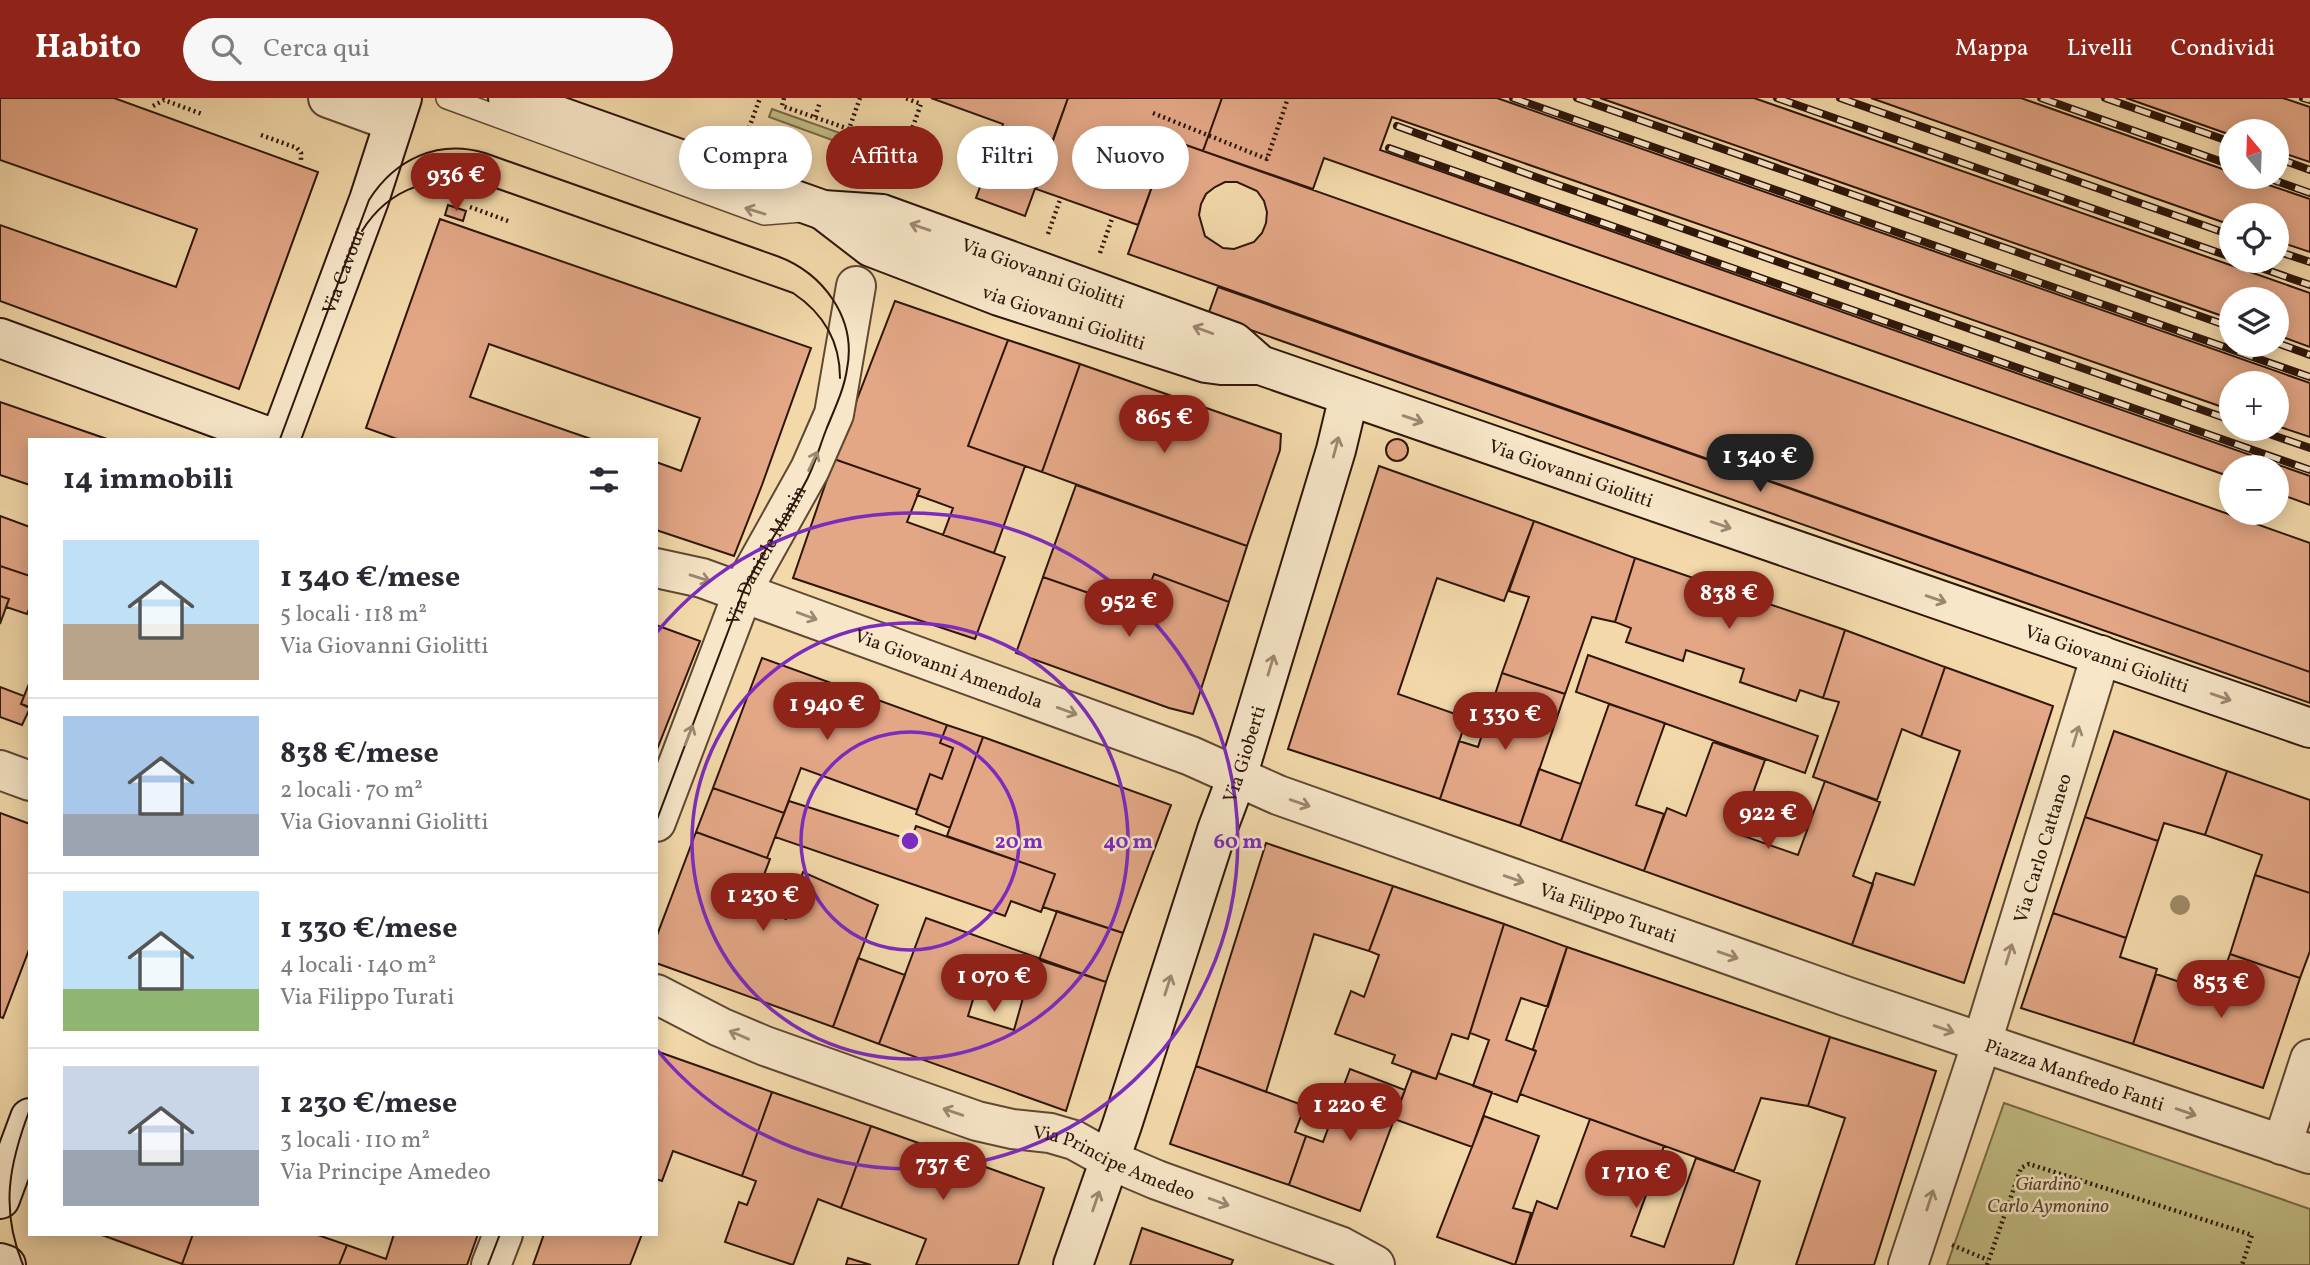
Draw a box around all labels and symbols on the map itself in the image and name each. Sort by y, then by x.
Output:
north arrow [2219,119,2289,189]
pin: 936 € [407,153,505,213]
one-way arrow [745,203,767,216]
one-way arrow [910,220,932,232]
street label: Via Cavour [317,224,373,318]
street label: Via Giovanni Giolitti [957,233,1128,316]
street label: via Giovanni Giolitti [978,280,1149,358]
one-way arrow [1193,323,1215,335]
pin: 865 € [1115,396,1213,455]
one-way arrow [1402,414,1424,426]
street label: Via Giovanni Giolitti [1485,434,1656,515]
pin: 1 340 € [1695,434,1825,494]
one-way arrow [1330,436,1343,459]
one-way arrow [807,451,820,472]
street label: Via Daniele Manin [721,481,813,629]
one-way arrow [1710,520,1732,532]
one-way arrow [689,572,711,585]
pin: 838 € [1680,572,1778,631]
pin: 952 € [1080,580,1178,639]
one-way arrow [1925,594,1947,606]
one-way arrow [795,611,817,623]
street label: Via Giovanni Giolitti [2021,619,2192,700]
street label: Via Giovanni Amendola [851,624,1046,716]
one-way arrow [1265,654,1278,676]
pin: 1 940 € [762,682,892,742]
pin: 1 330 € [1440,692,1570,752]
one-way arrow [2209,692,2231,704]
street label: Via Gioberti [1217,702,1273,807]
one-way arrow [1055,705,1077,718]
one-way arrow [684,724,696,746]
one-way arrow [2070,725,2083,747]
street label: Via Carlo Cattaneo [2008,770,2079,927]
pin: 922 € [1719,792,1817,851]
one-way arrow [1288,798,1310,810]
text: 20 m [995,828,1043,857]
text: 40 m [1103,828,1153,857]
text: 60 m [1214,828,1262,857]
centre of rings [898,829,922,853]
one-way arrow [1503,873,1525,886]
pin: 1 230 € [698,874,828,933]
street label: Via Filippo Turati [1535,878,1680,950]
one-way arrow [2004,943,2016,965]
one-way arrow [1717,950,1739,962]
pin: 1 070 € [929,954,1059,1014]
pin: 853 € [2172,960,2270,1020]
one-way arrow [1162,974,1175,996]
one-way arrow [1932,1024,1954,1036]
one-way arrow [729,1028,750,1041]
street label: Piazza Manfredo Fanti [1981,1033,2168,1119]
pin: 1 220 € [1285,1084,1415,1143]
one-way arrow [942,1105,964,1118]
one-way arrow [2174,1107,2196,1119]
street label: Via Principe Amedeo [1032,1120,1198,1208]
pin: 737 € [894,1142,992,1202]
pin: 1 710 € [1571,1150,1701,1210]
park label: Giardino Carlo Aymonino [1987,1172,2109,1220]
one-way arrow [1091,1190,1103,1212]
one-way arrow [1925,1190,1937,1212]
one-way arrow [1208,1197,1230,1209]

